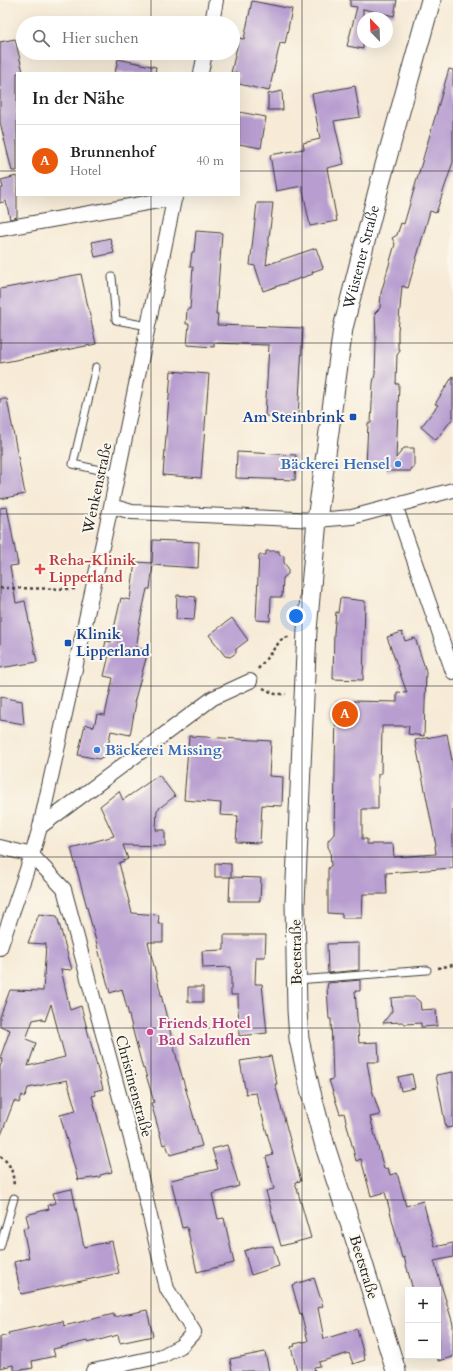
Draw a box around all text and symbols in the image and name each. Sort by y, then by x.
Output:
north arrow [357,12,393,48]
search box [16,16,240,60]
icon: search [30,27,52,49]
text: Hier suchen [62,28,139,48]
text: In der Nähe [32,87,125,110]
text: Brunnenhof [70,142,154,162]
text: A [40,152,50,170]
text: 40 m [196,152,224,170]
text: Hotel [70,162,101,180]
street label: Wüstener Straße [338,203,384,312]
place label: Am Steinbrink [242,407,346,427]
marker: Am Steinbrink [348,412,358,422]
street label: Wenkenstraße [77,440,116,536]
place label: Bäckerei Hensel [280,454,391,474]
marker: Bäckerei Hensel [393,459,403,469]
place label: Reha-Klinik Lipperland [49,550,137,587]
marker: Reha-Klinik Lipperland [34,563,46,575]
your location [286,606,306,626]
place label: Klinik Lipperland [76,624,150,661]
marker: Klinik Lipperland [63,638,73,648]
pin: A [332,699,358,729]
place label: Bäckerei Missing [105,740,222,760]
marker: Bäckerei Missing [92,745,102,755]
street label: Beetstraße [285,919,307,985]
place label: Friends Hotel Bad Salzuflen [158,1013,251,1050]
marker: Friends Hotel Bad Salzuflen [145,1027,155,1037]
street label: Christinenstraße [111,1033,157,1139]
street label: Beetstraße [345,1233,383,1302]
map controls [405,1287,441,1359]
button: + [405,1287,441,1323]
button: − [405,1323,441,1359]

